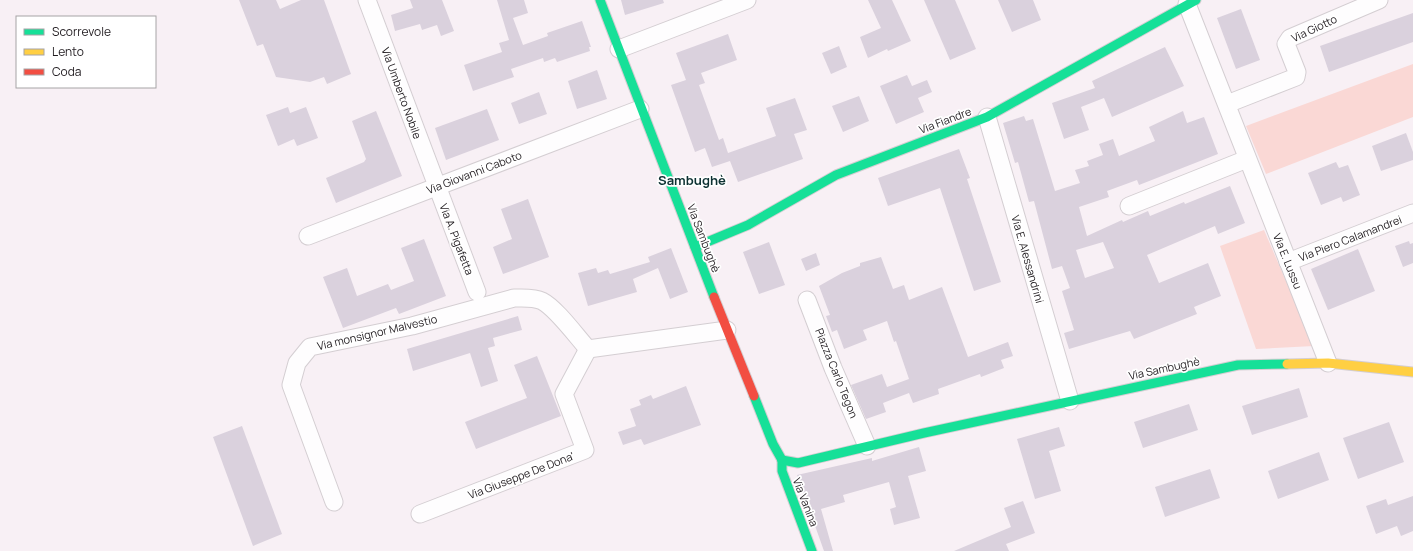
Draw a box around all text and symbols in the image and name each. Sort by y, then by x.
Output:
street label: Via Giotto [1289,11,1340,45]
legend [16,16,156,88]
text: Scorrevole [52,23,111,40]
text: Lento [52,43,84,60]
street label: Via Umberto Nobile [378,45,426,141]
text: Coda [52,63,81,80]
street label: Via Fiandre [917,103,974,137]
street label: Via Giovanni Caboto [424,147,524,197]
district label: Sambughè [658,171,726,189]
street label: Via A. Pigafetta [436,201,478,277]
street label: Via Sambughè [684,202,724,275]
street label: Via Piero Calamandrei [1296,211,1404,265]
street label: Via E. Alessandrini [1008,213,1048,305]
street label: Via E. Lussu [1270,231,1306,291]
street label: Via monsignor Malvestio [316,311,439,353]
street label: Piazza Carlo Tegon [812,326,862,420]
street label: Via Sambughè [1127,353,1201,383]
street label: Via Giuseppe De Dona' [466,448,576,502]
street label: Via Vanina [790,475,822,529]

